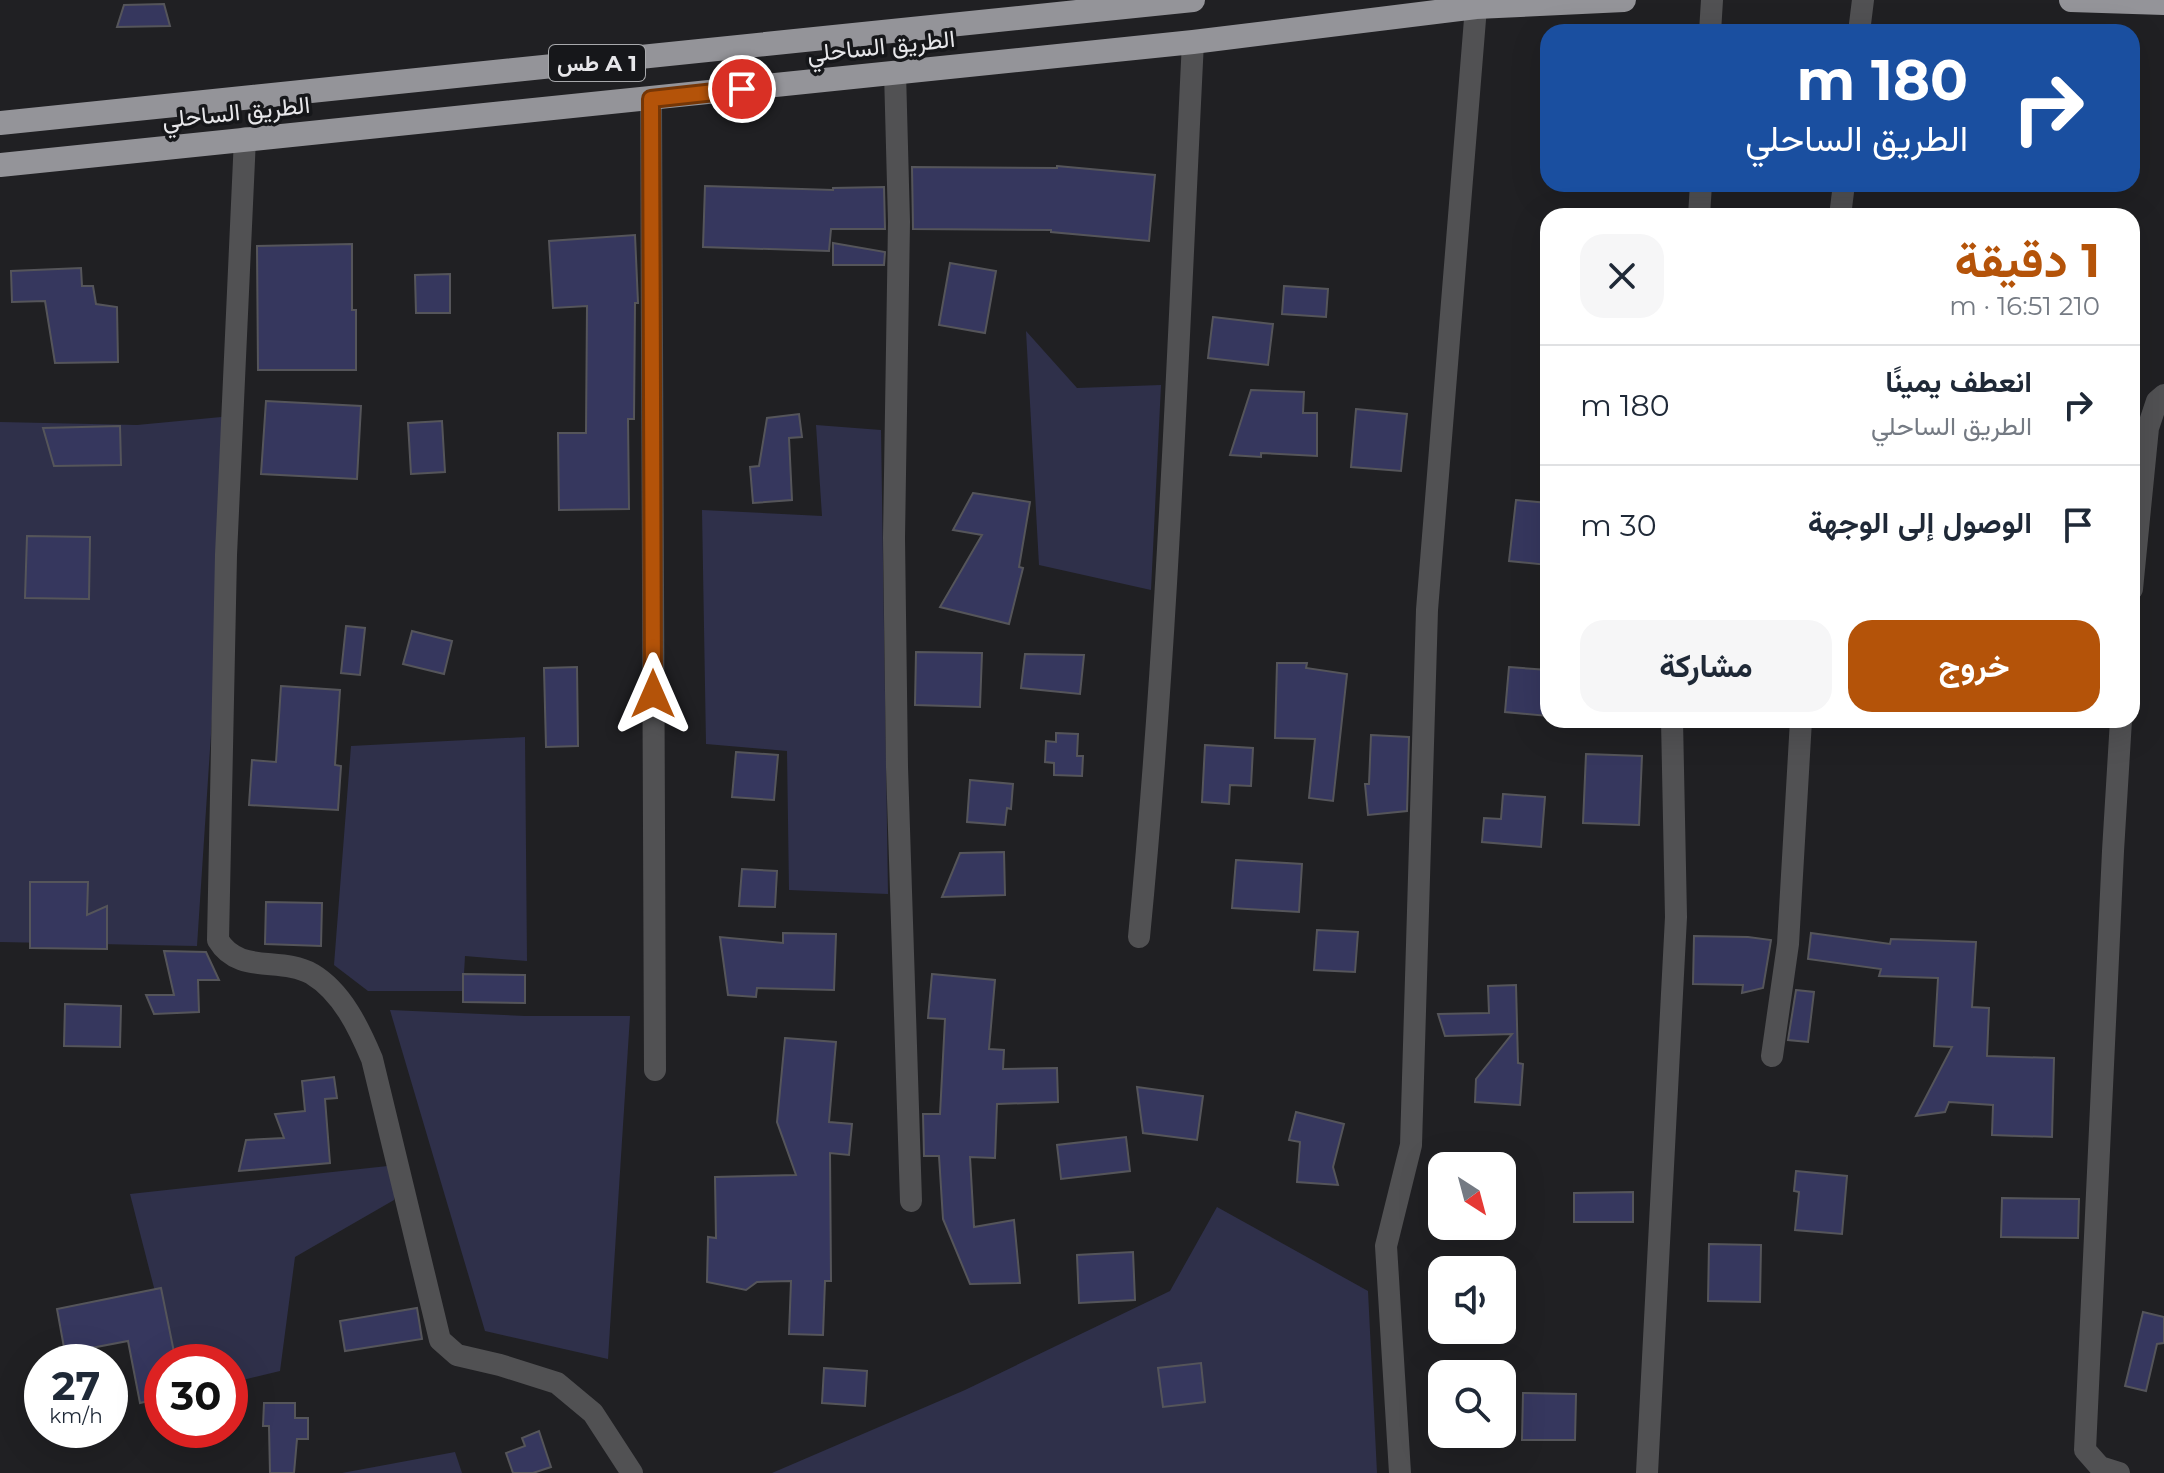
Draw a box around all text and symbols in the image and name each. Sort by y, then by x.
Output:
street label: الطريق الساحلي [806,24,957,73]
road number: طس A 1 [549,45,645,81]
text: 180 m [1796,46,1968,114]
pin [708,55,776,123]
icon: right [1996,56,2100,160]
icon: arrive [720,67,764,111]
street label: الطريق الساحلي [161,90,312,139]
text: الطريق الساحلي [1745,116,1968,160]
text: 1 دقيقة [1954,231,2100,289]
button: close [1580,234,1664,318]
text: 210 m · 16:51 [1949,290,2100,322]
text: انعطف يمينًا [1885,363,2032,400]
icon: right [2056,383,2100,427]
text: 180 m [1580,387,1670,424]
text: الطريق الساحلي [1871,410,2032,442]
icon: arrive [2056,503,2100,547]
text: الوصول إلى الوجهة [1808,504,2032,541]
text: 30 m [1580,507,1657,544]
button: مشاركة [1580,620,1832,712]
button: خروج [1848,620,2100,712]
position arrow [611,652,695,736]
north arrow [1428,1152,1516,1240]
map controls [1428,1152,1516,1448]
button: sound [1428,1256,1516,1344]
speed limit sign: 30 [144,1344,248,1448]
button: search [1428,1360,1516,1448]
text: 27 [52,1361,100,1410]
text: km/h [49,1404,103,1428]

